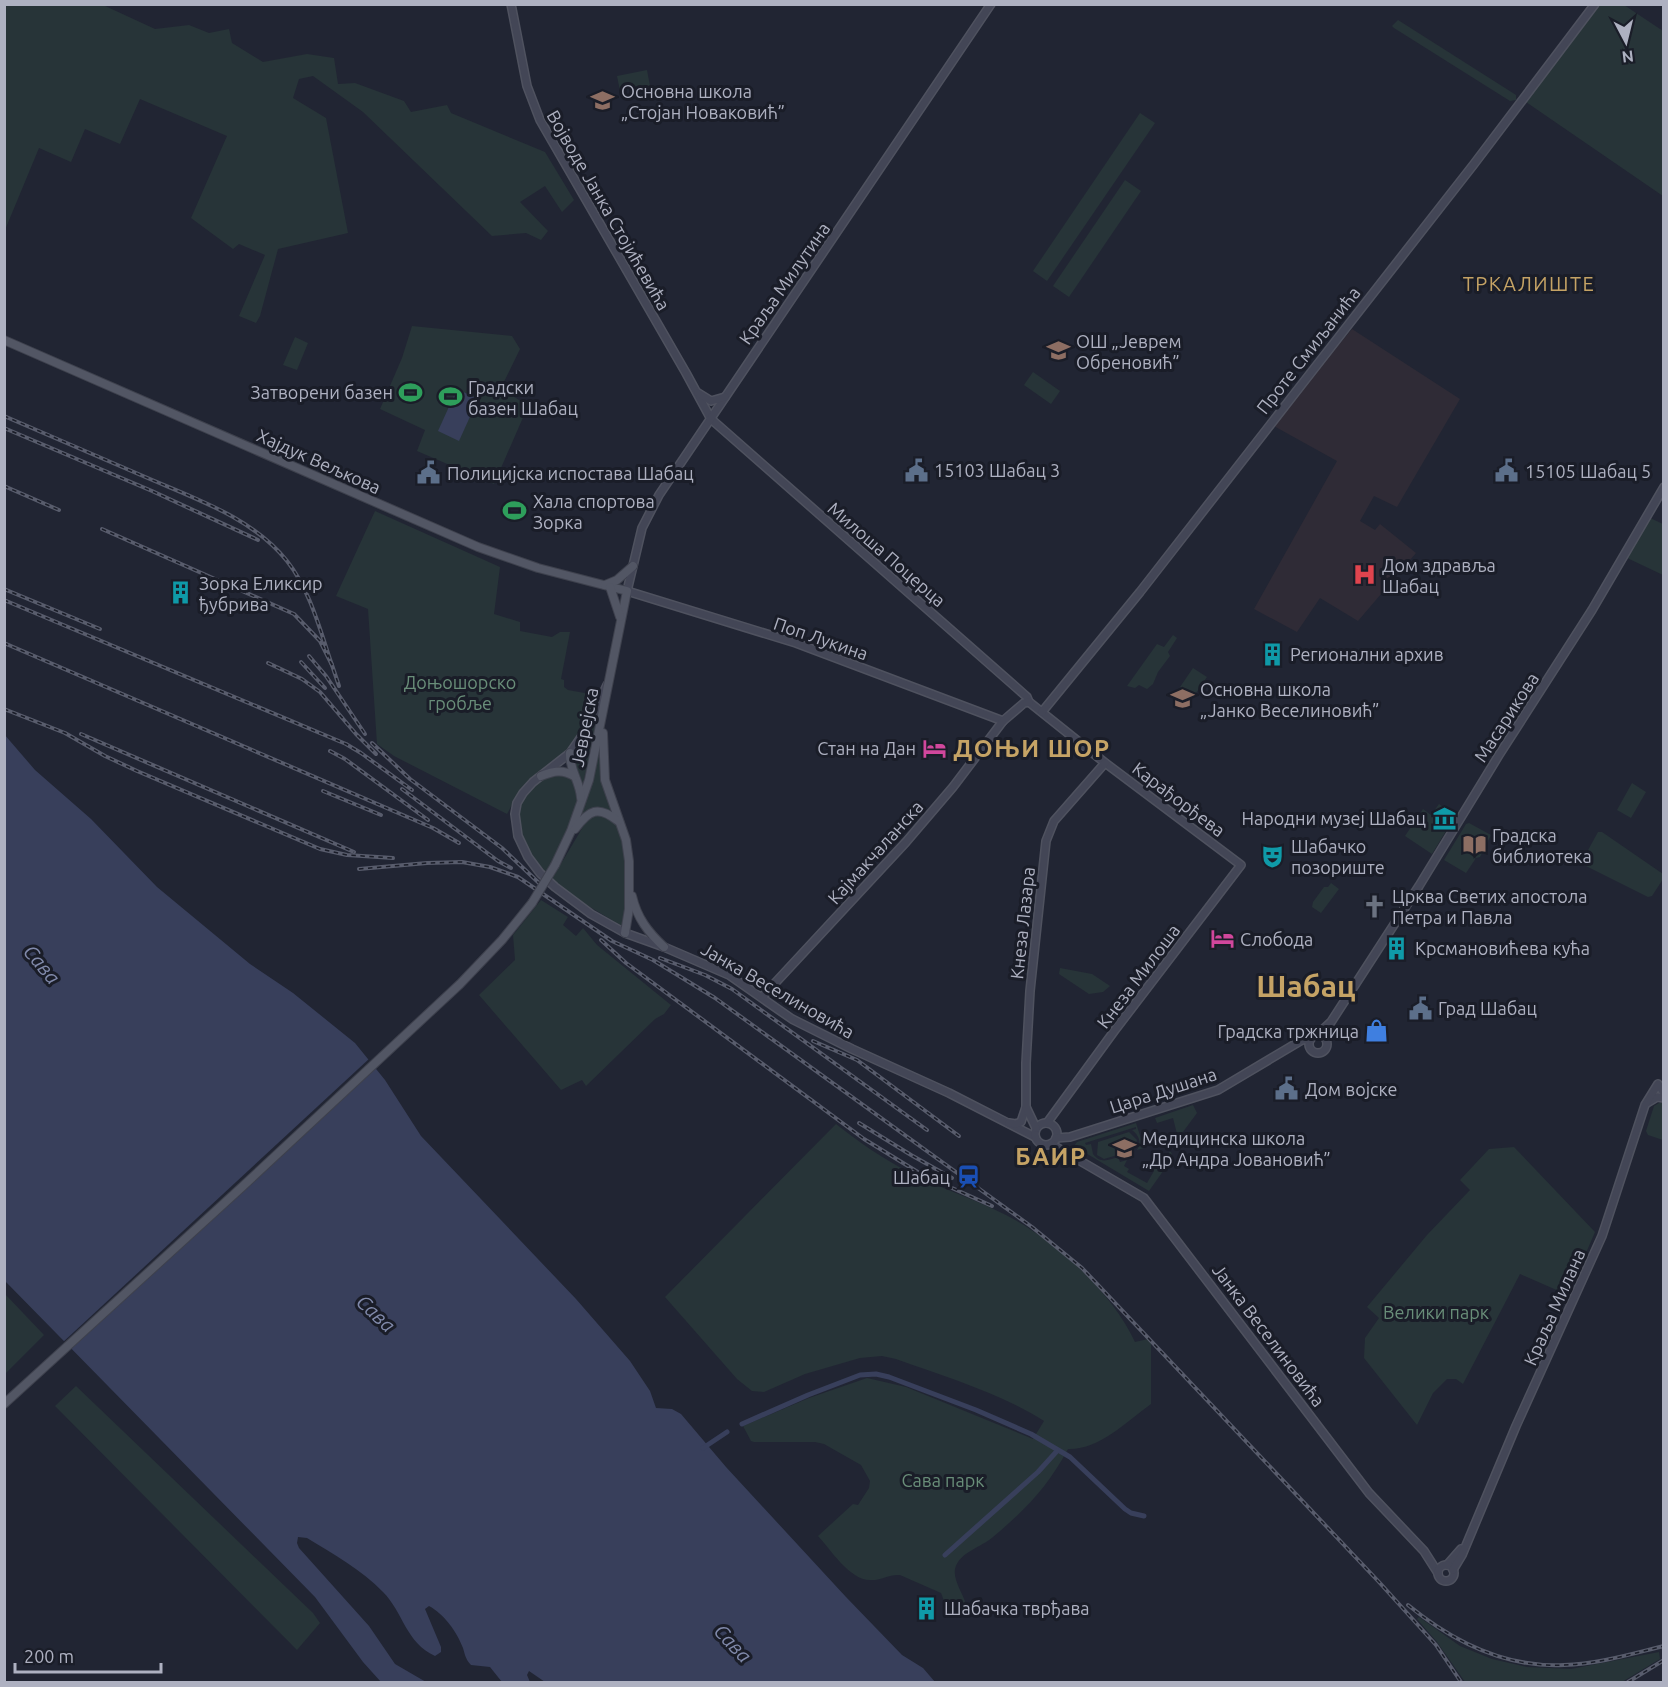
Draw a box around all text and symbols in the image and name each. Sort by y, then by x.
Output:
north arrow [1596,12,1656,72]
text: N [1621,47,1635,67]
place label: Основна школа „Стојан Новаковић” [621,81,785,122]
school or university icon: Основна школа „Стојан Новаковић” [590,88,616,114]
street label: Војводе Јанка Стојићевића [544,107,674,313]
street label: Краља Милутина [735,218,833,348]
district label: ТРКАЛИШТЕ [1463,272,1595,295]
street label: Проте Смиљанића [1252,283,1364,417]
place label: ОШ „Јеврем Обреновић” [1076,331,1182,372]
school or university icon: ОШ „Јеврем Обреновић” [1045,338,1071,364]
place label: Градски базен Шабац [468,377,578,418]
sports icon: Затворени базен [398,379,424,405]
place label: Затворени базен [251,382,393,402]
sports icon: Градски базен Шабац [437,384,463,410]
street label: Хајдук Вељкова [254,425,384,497]
public building icon: 15103 Шабац 3 [903,457,929,483]
public building icon: 15105 Шабац 5 [1494,458,1520,484]
public building icon: Полицијска испостава Шабац [416,460,442,486]
place label: 15103 Шабац 3 [934,460,1060,480]
place label: 15105 Шабац 5 [1525,461,1651,481]
place label: Полицијска испостава Шабац [447,463,694,483]
place label: Хала спортова Зорка [533,491,655,532]
sports icon: Хала спортова Зорка [502,498,528,524]
street label: Милоша Поцерца [824,498,950,610]
place label: Дом здравља Шабац [1382,555,1496,596]
hospital icon: Дом здравља Шабац [1351,562,1377,588]
place label: Зорка Еликсир ђубрива [199,573,323,615]
building icon: Зорка Еликсир ђубрива [168,580,194,606]
street label: Поп Лукина [771,613,871,663]
building icon: Регионални архив [1259,641,1285,667]
place label: Регионални архив [1290,644,1444,664]
street label: Масарикова [1470,669,1542,765]
park label: Доњошорско гробље [404,672,516,713]
place label: Основна школа „Јанко Веселиновић” [1200,679,1379,720]
street label: Јеврејска [567,686,601,768]
school or university icon: Основна школа „Јанко Веселиновић” [1169,686,1195,712]
hotel icon: Стан на Дан [921,735,947,761]
district label: ДОЊИ ШОР [953,735,1111,762]
place label: Стан на Дан [817,738,916,758]
street label: Карађорђева [1128,758,1229,841]
street label: Кајмакчаланска [823,796,927,908]
museum icon: Народни музеј Шабац [1431,805,1457,831]
place label: Народни музеј Шабац [1242,808,1426,828]
place label: Градска библиотека [1492,825,1592,866]
library icon: Градска библиотека [1461,832,1487,858]
place label: Шабачко позориште [1291,836,1385,877]
theatre icon: Шабачко позориште [1260,843,1286,869]
street label: Кнеза Лазара [1006,866,1038,980]
place label: Црква Светих апостола Петра и Павла [1392,886,1588,927]
church icon: Црква Светих апостола Петра и Павла [1361,893,1387,919]
street label: Кнеза Милоша [1093,920,1183,1032]
hotel icon: Слобода [1209,926,1235,952]
place label: Слобода [1240,929,1313,949]
building icon: Крсмановићева кућа [1384,935,1410,961]
street label: Јанка Веселиновића [698,938,858,1042]
place label: Крсмановићева кућа [1415,938,1590,958]
water label: Сава [19,940,65,988]
district label: Шабац [1256,969,1356,1003]
public building icon: Град Шабац [1407,995,1433,1021]
place label: Град Шабац [1438,998,1537,1018]
shop icon: Градска тржница [1364,1018,1390,1044]
place label: Градска тржница [1218,1021,1359,1041]
street label: Цара Душана [1107,1063,1219,1117]
public building icon: Дом војске [1274,1076,1300,1102]
place label: Дом војске [1305,1079,1397,1099]
place label: Медицинска школа „Др Андра Јовановић” [1142,1128,1331,1169]
school or university icon: Медицинска школа „Др Андра Јовановић” [1111,1135,1137,1161]
district label: БАИР [1015,1143,1087,1170]
station icon: Шабац [955,1164,981,1190]
place label: Шабац [893,1167,950,1187]
street label: Краља Милана [1519,1246,1589,1368]
street label: Јанка Веселиновића [1209,1260,1329,1410]
water label: Сава [352,1290,400,1337]
park label: Велики парк [1383,1302,1489,1322]
park label: Сава парк [902,1470,985,1490]
building icon: Шабачка тврђава [913,1595,939,1621]
place label: Шабачка тврђава [944,1598,1090,1619]
water label: Сава [710,1619,757,1667]
scale bar [15,1636,160,1674]
text: 200 m [24,1646,74,1666]

